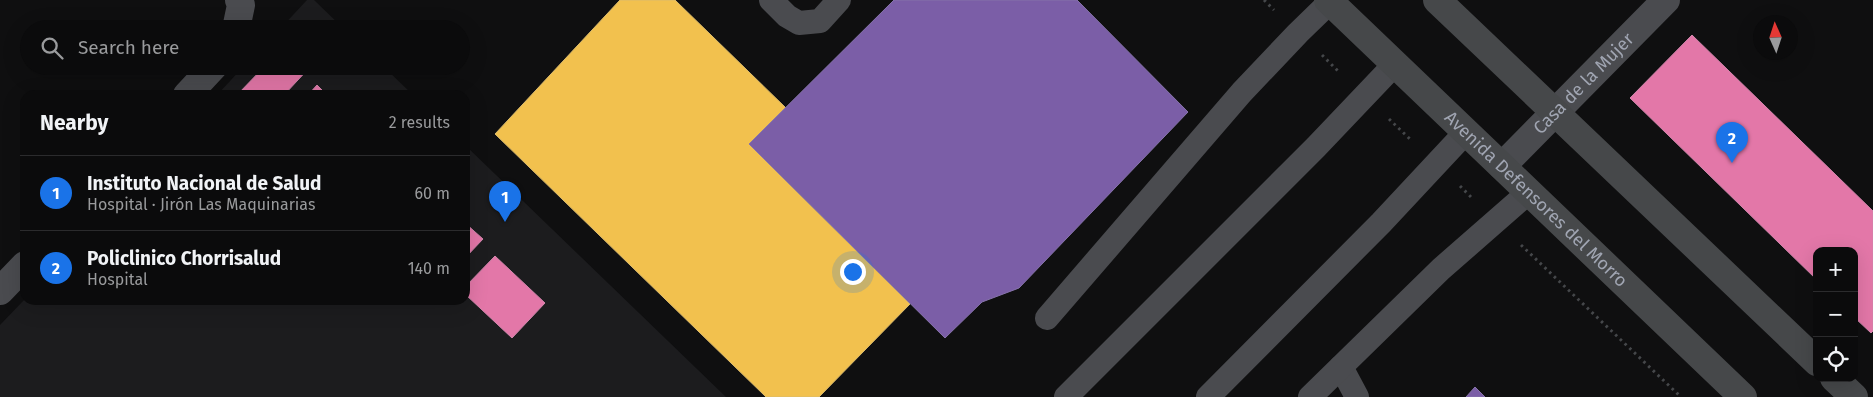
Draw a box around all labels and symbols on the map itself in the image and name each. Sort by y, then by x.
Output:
north arrow [1753,15,1798,60]
street label: Casa de la Mujer [1529,28,1638,139]
street label: Avenida Defensores del Morro [1440,106,1632,292]
pin: 2 [1716,122,1748,163]
pin: 1 [489,181,521,222]
your location [840,259,866,285]

